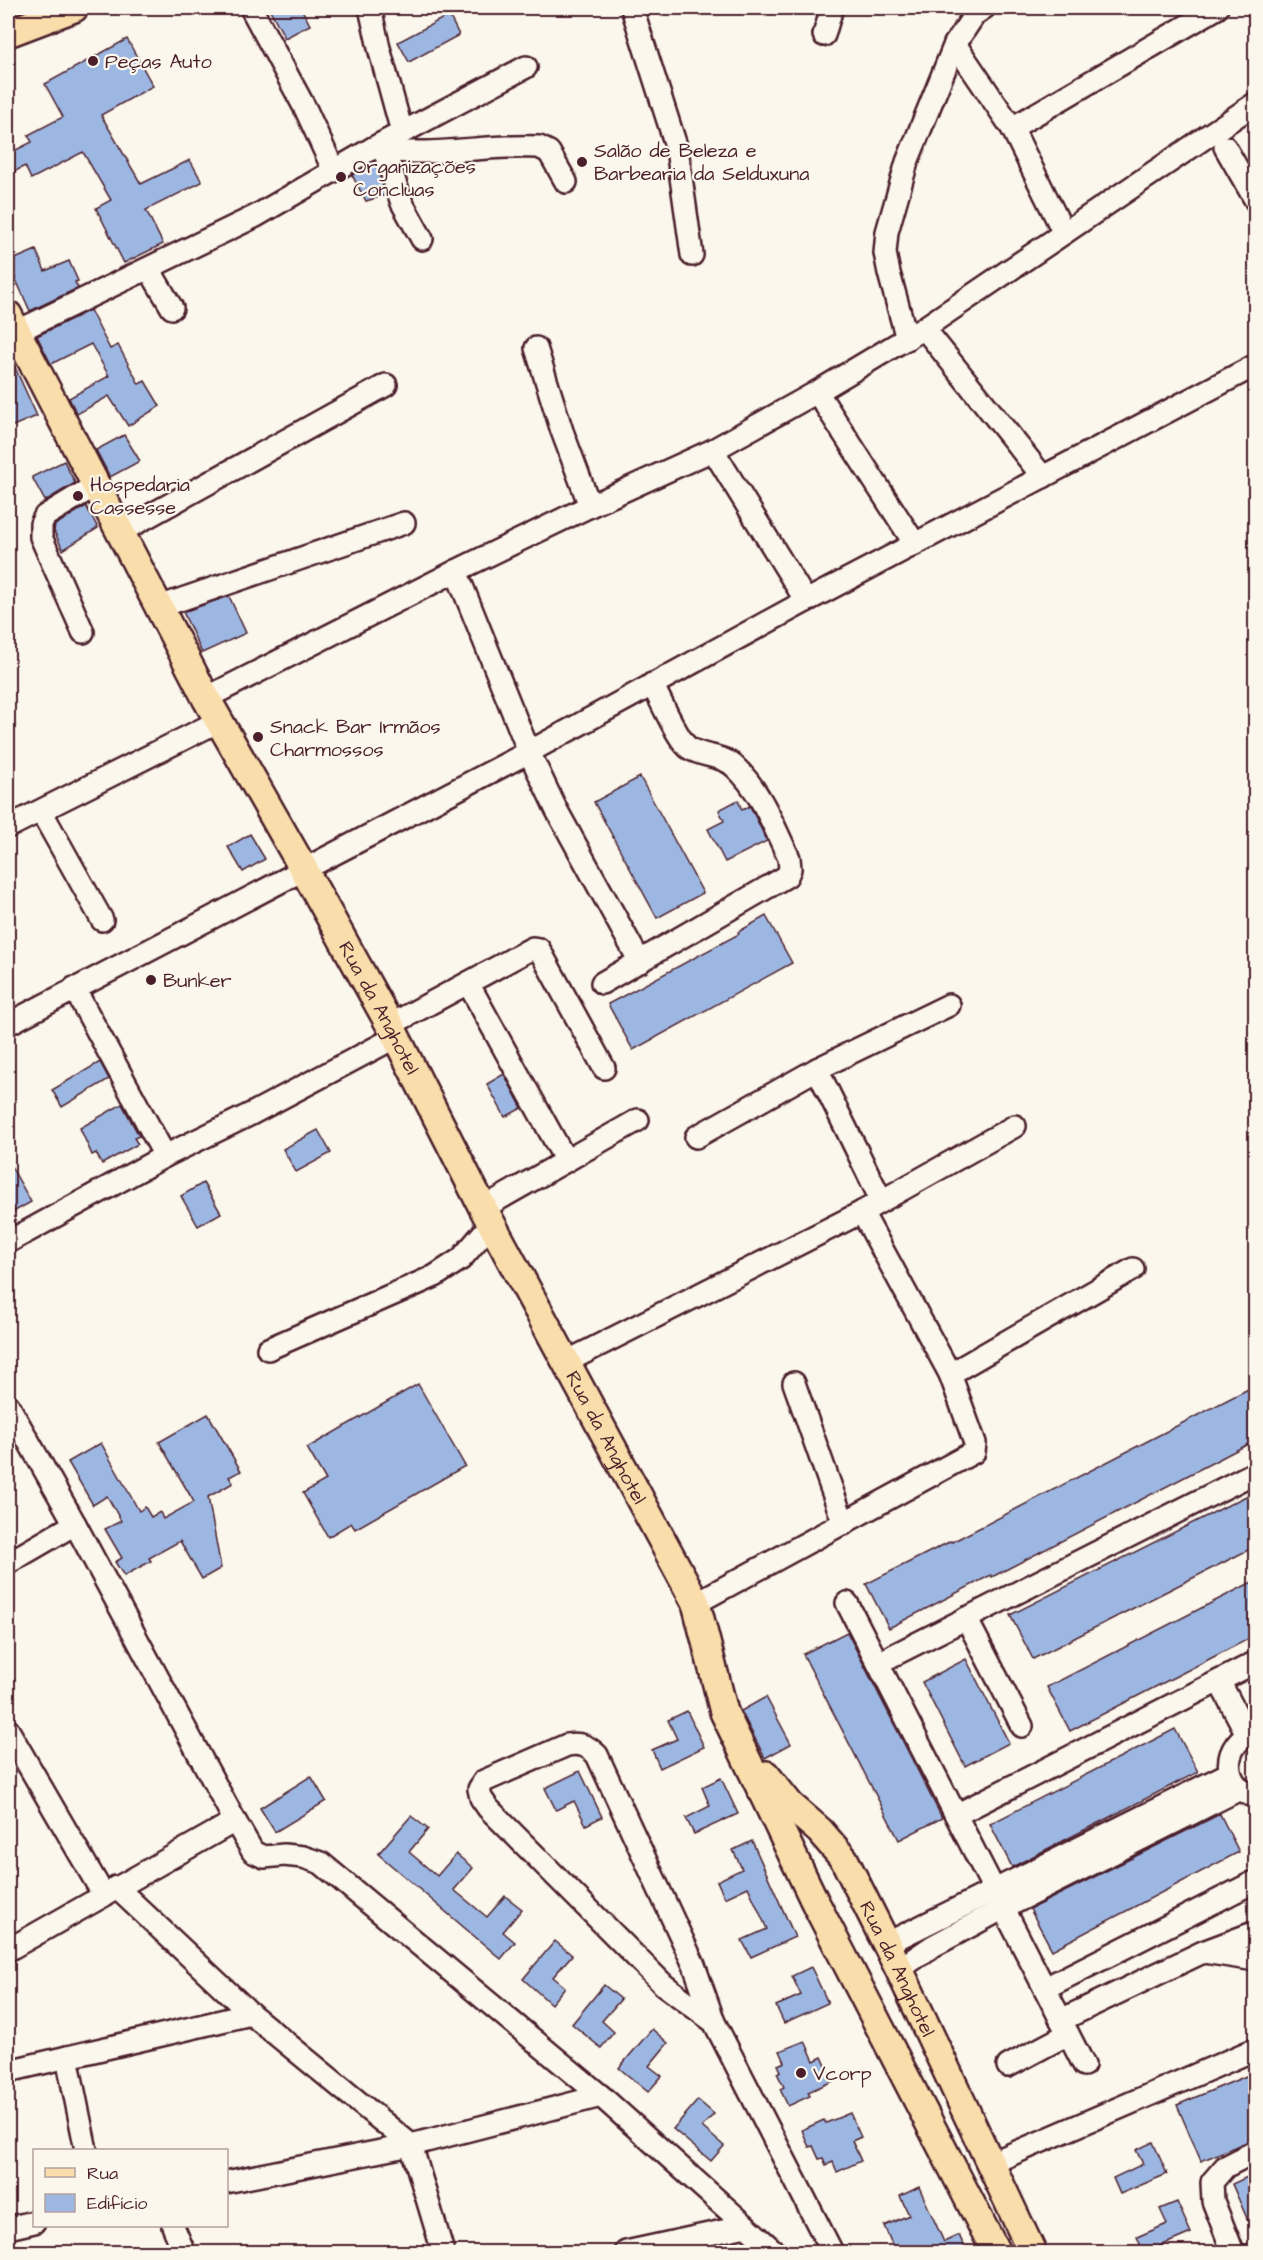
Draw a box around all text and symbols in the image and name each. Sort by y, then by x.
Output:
place label: Peças Auto [105,48,212,76]
marker: Peças Auto [86,54,100,68]
place label: Salão de Beleza e Barbearia da Selduxuna [594,137,809,188]
place label: Organizações Concluas [353,153,476,204]
marker: Salão de Beleza e Barbearia da Selduxuna [575,155,589,169]
marker: Organizações Concluas [334,170,348,184]
place label: Hospedaria Cassesse [90,471,190,522]
marker: Hospedaria Cassesse [71,489,85,503]
place label: Snack Bar Irmãos Charmossos [270,713,441,764]
marker: Snack Bar Irmãos Charmossos [251,730,265,744]
street label: Rua da Anghotel [331,936,426,1079]
place label: Bunker [163,967,232,995]
marker: Bunker [144,973,158,987]
street label: Rua da Anghotel [558,1366,653,1509]
street label: Rua da Anghotel [852,1896,942,2041]
place label: Vcorp [813,2060,872,2088]
marker: Vcorp [794,2066,808,2080]
legend [33,2149,228,2227]
text: Rua [87,2161,118,2186]
text: Edifício [87,2191,147,2216]

